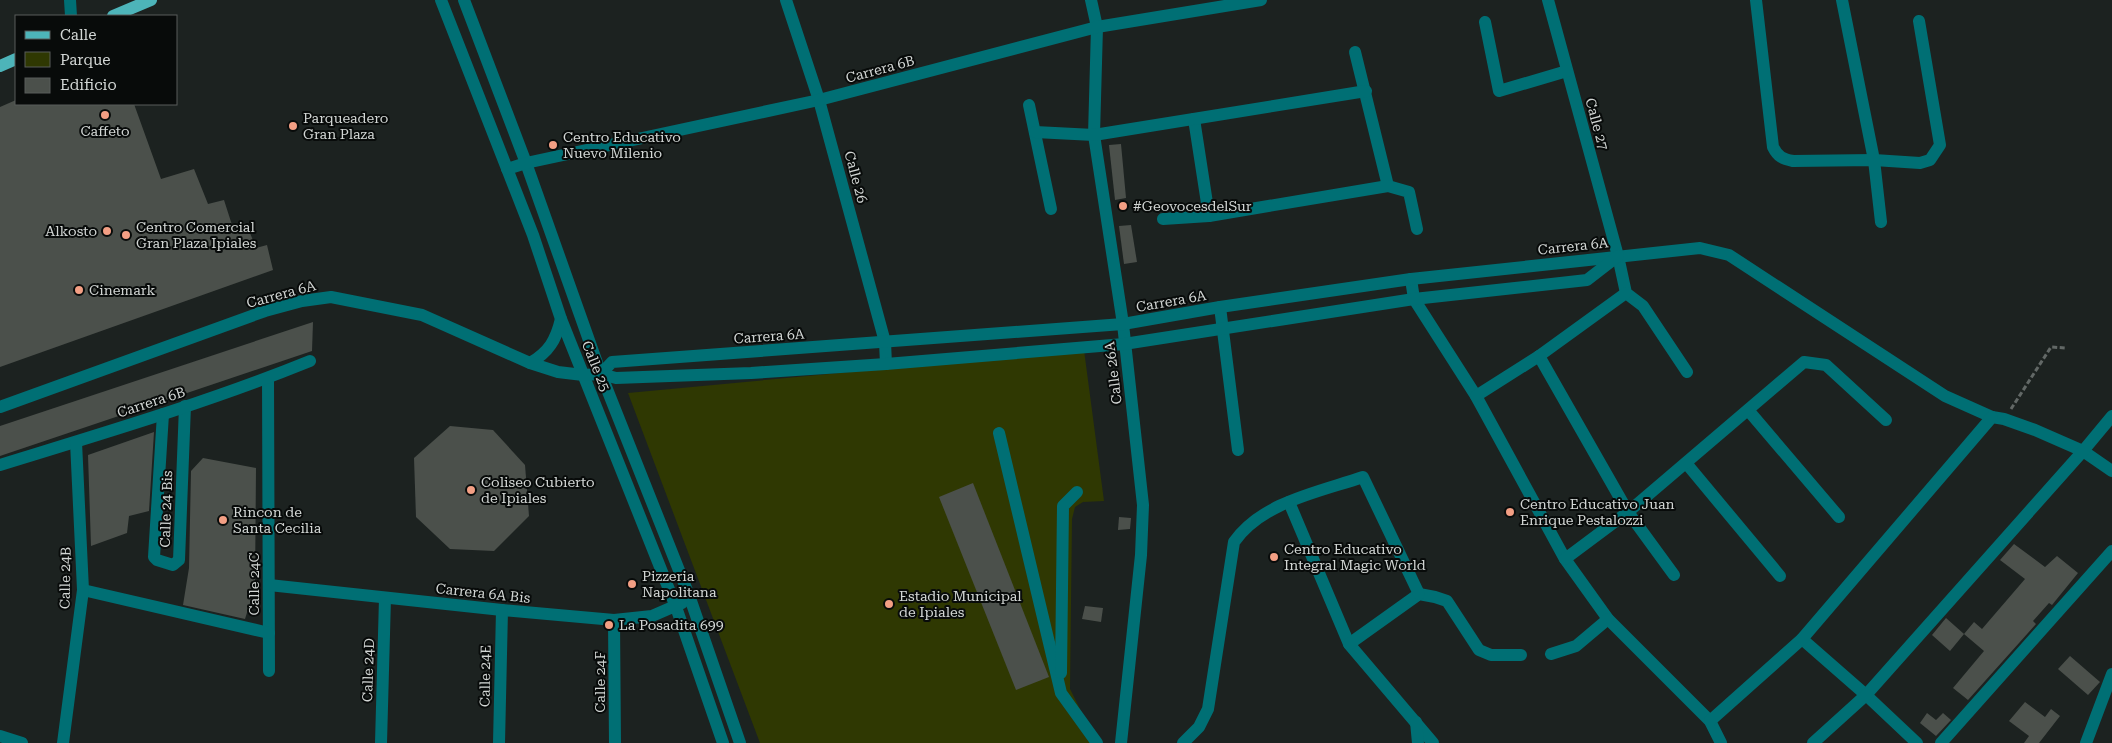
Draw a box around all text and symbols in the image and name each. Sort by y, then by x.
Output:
legend [15,15,178,105]
text: Calle [60,26,96,44]
text: Parque [60,51,111,69]
street label: Carrera 6B [844,52,916,86]
text: Edificio [60,76,117,94]
street label: Calle 27 [1582,96,1612,152]
marker: Caffeto [99,109,111,121]
place label: Parqueadero Gran Plaza [303,110,388,142]
marker: Parqueadero Gran Plaza [287,120,299,132]
place label: Caffeto [80,123,130,139]
place label: Centro Educativo Nuevo Milenio [563,129,681,161]
marker: Centro Educativo Nuevo Milenio [547,139,559,151]
street label: Calle 26 [841,149,871,205]
place label: #GeovocesdelSur [1133,198,1252,214]
marker: #GeovocesdelSur [1117,200,1129,212]
place label: Centro Comercial Gran Plaza Ipiales [136,219,257,251]
place label: Alkosto [45,223,97,239]
marker: Alkosto [101,225,113,237]
marker: Centro Comercial Gran Plaza Ipiales [120,229,132,241]
street label: Carrera 6A [1537,234,1609,258]
street label: Carrera 6A [245,277,318,311]
place label: Cinemark [89,282,155,298]
marker: Cinemark [73,284,85,296]
street label: Carrera 6A [1135,287,1208,315]
street label: Carrera 6A [733,326,805,346]
street label: Calle 25 [579,338,613,394]
street label: Calle 26A [1101,341,1125,405]
street label: Carrera 6B [115,383,187,421]
street label: Calle 24 Bis [157,470,175,548]
place label: Coliseo Cubierto de Ipiales [481,474,595,506]
marker: Coliseo Cubierto de Ipiales [465,484,477,496]
place label: Centro Educativo Juan Enrique Pestalozzi [1520,496,1675,528]
place label: Rincon de Santa Cecilia [233,504,322,536]
marker: Centro Educativo Juan Enrique Pestalozzi [1504,506,1516,518]
marker: Rincon de Santa Cecilia [217,514,229,526]
place label: Centro Educativo Integral Magic World [1284,541,1426,573]
street label: Calle 24B [56,547,74,609]
marker: Centro Educativo Integral Magic World [1268,551,1280,563]
street label: Calle 24C [246,552,262,616]
place label: Pizzeria Napolitana [642,568,717,600]
marker: Pizzeria Napolitana [626,578,638,590]
street label: Carrera 6A Bis [435,580,531,606]
place label: Estadio Municipal de Ipiales [899,588,1022,620]
marker: Estadio Municipal de Ipiales [883,598,895,610]
place label: La Posadita 699 [619,617,724,633]
marker: La Posadita 699 [603,619,615,631]
street label: Calle 24D [359,638,377,702]
street label: Calle 24E [476,645,494,707]
street label: Calle 24F [592,651,608,713]

